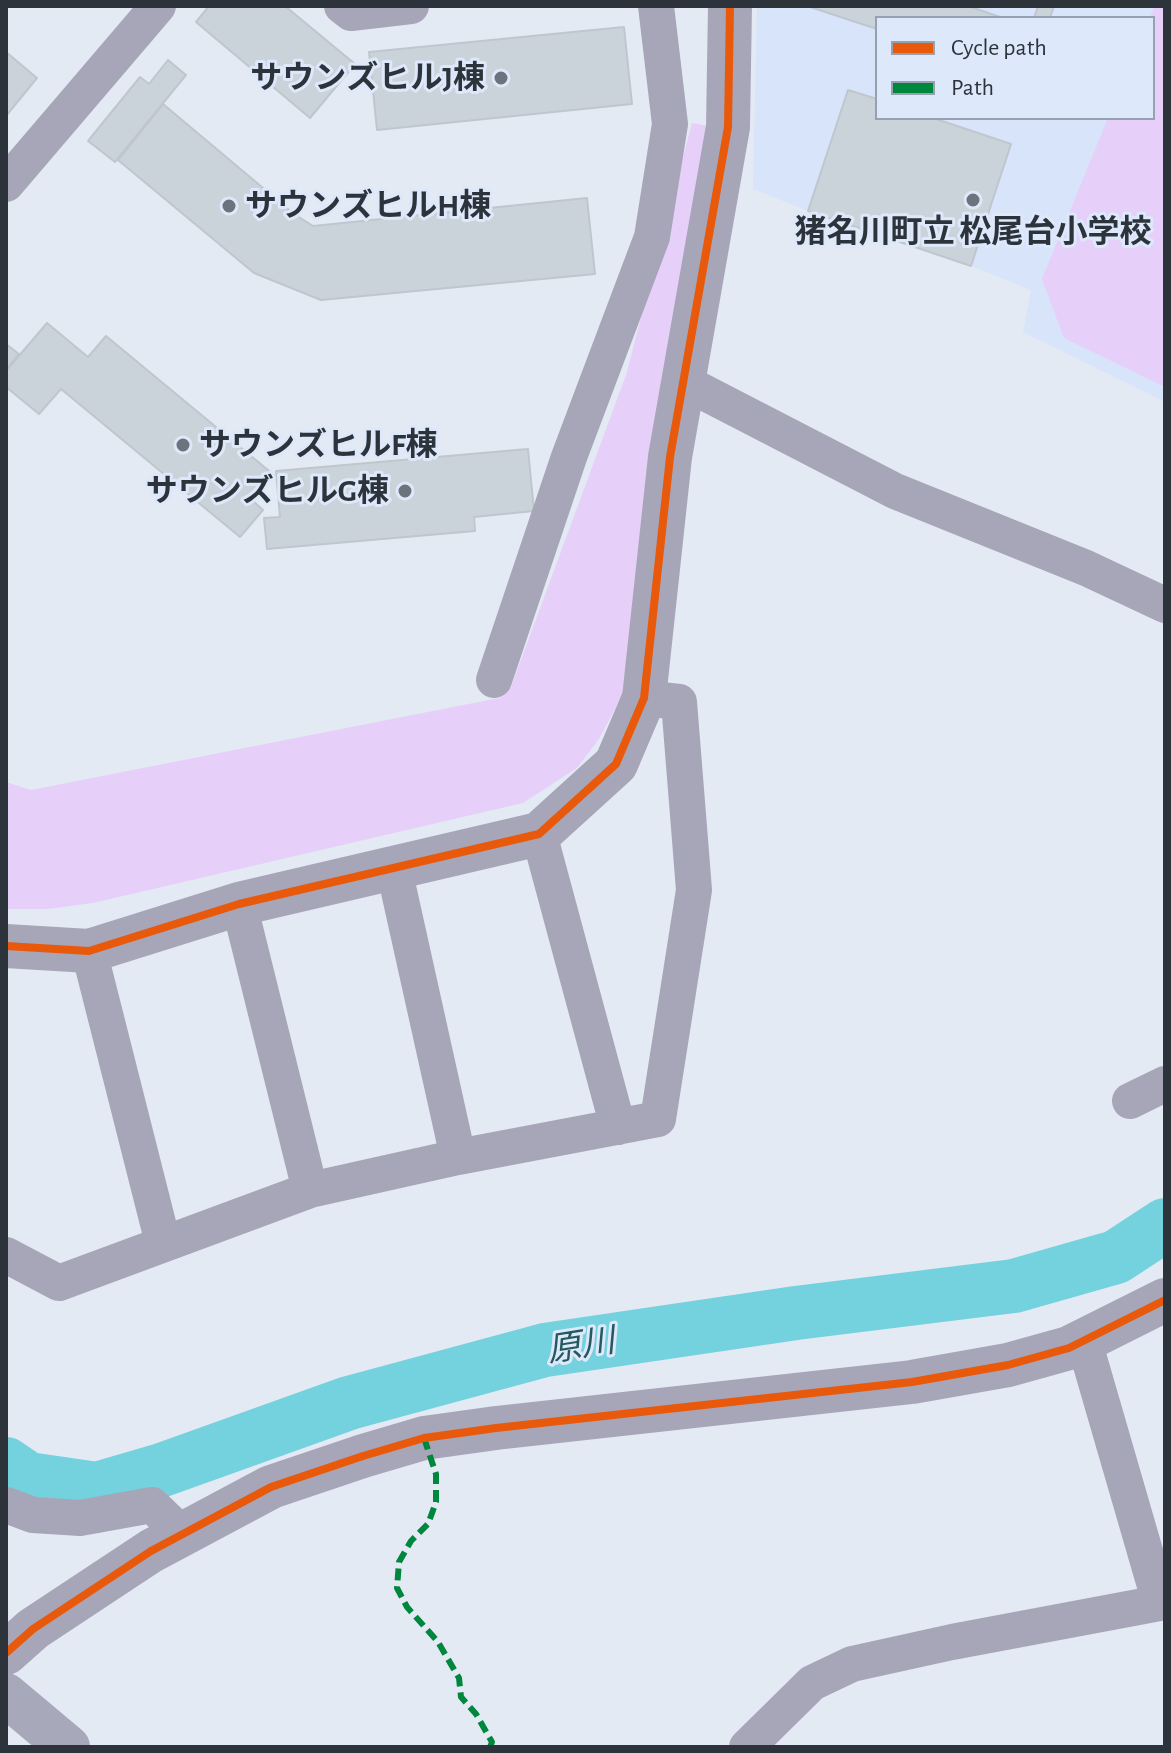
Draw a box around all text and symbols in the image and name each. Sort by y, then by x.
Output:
legend [875,16,1155,120]
text: Cycle path [951,36,1047,60]
place label: サウンズヒルJ棟 [250,59,485,97]
marker: サウンズヒルJ棟 [492,69,510,87]
text: Path [951,76,994,100]
place label: サウンズヒルH棟 [245,187,491,225]
marker: 猪名川町立 松尾台小学校 [964,191,982,209]
marker: サウンズヒルH棟 [220,197,238,215]
place label: 猪名川町立 松尾台小学校 [795,213,1151,251]
place label: サウンズヒルF棟 [199,426,438,464]
marker: サウンズヒルF棟 [174,436,192,454]
place label: サウンズヒルG棟 [146,472,389,510]
marker: サウンズヒルG棟 [396,482,414,500]
water label: 原川 [544,1321,618,1371]

